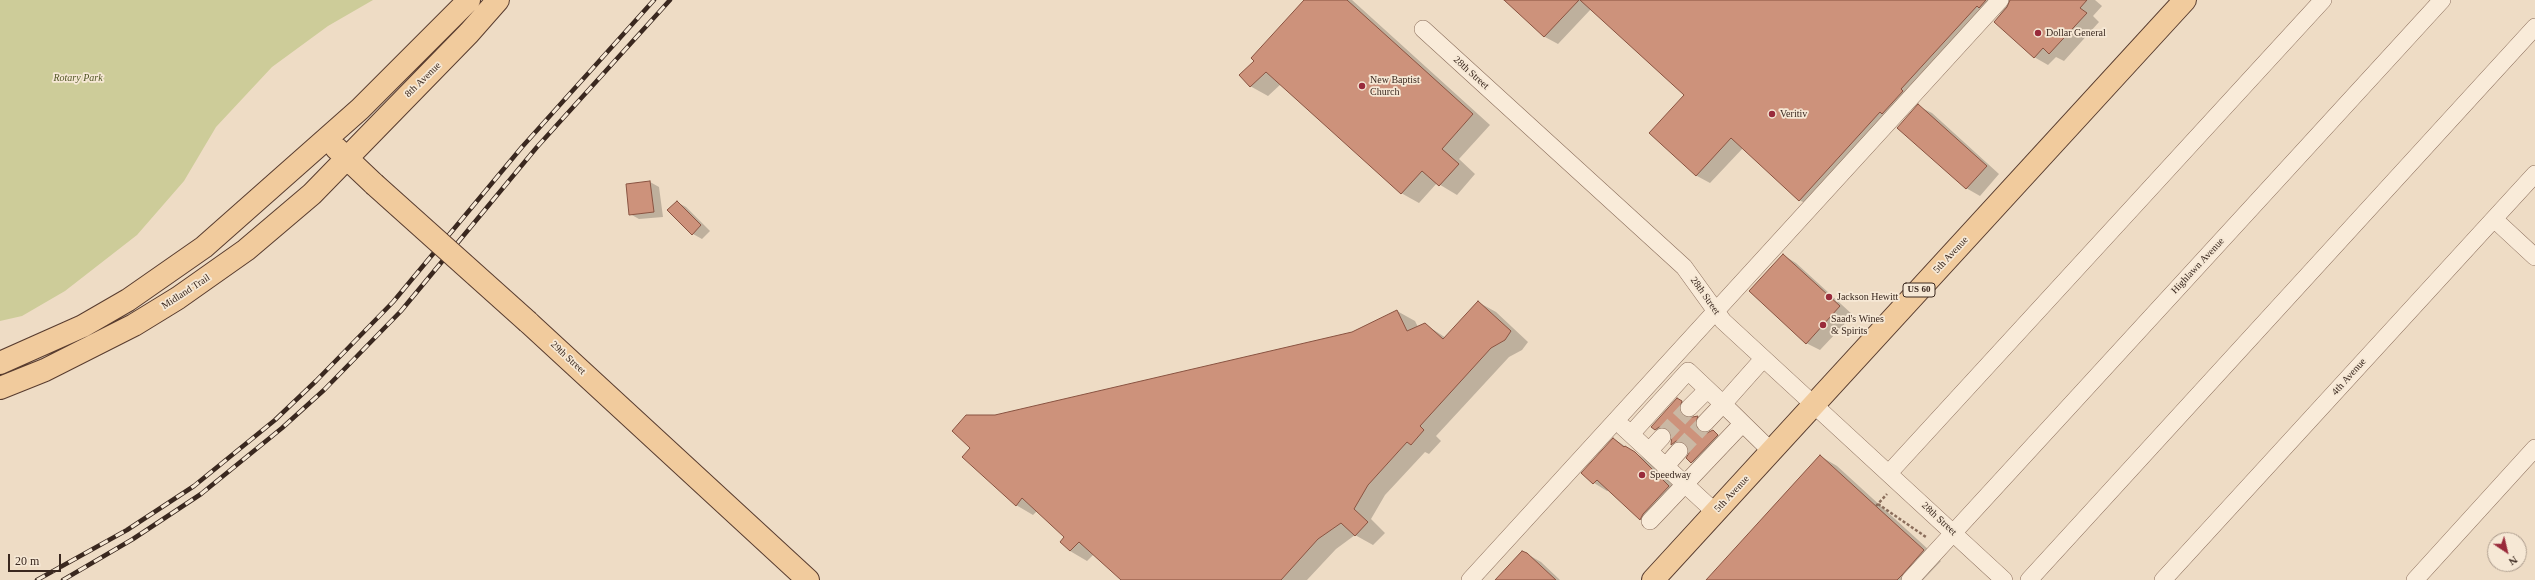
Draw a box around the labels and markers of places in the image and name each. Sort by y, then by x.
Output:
place label: Dollar General [2046,27,2106,39]
marker: Dollar General [2033,28,2043,38]
place label: New Baptist Church [1370,74,1420,98]
marker: New Baptist Church [1357,81,1367,91]
place label: Veritiv [1780,108,1807,120]
marker: Veritiv [1767,109,1777,119]
place label: Jackson Hewitt [1837,291,1898,303]
marker: Jackson Hewitt [1824,292,1834,302]
place label: Saad's Wines & Spirits [1831,313,1884,336]
marker: Saad's Wines & Spirits [1818,320,1828,330]
place label: Speedway [1650,469,1691,481]
marker: Speedway [1637,470,1647,480]

